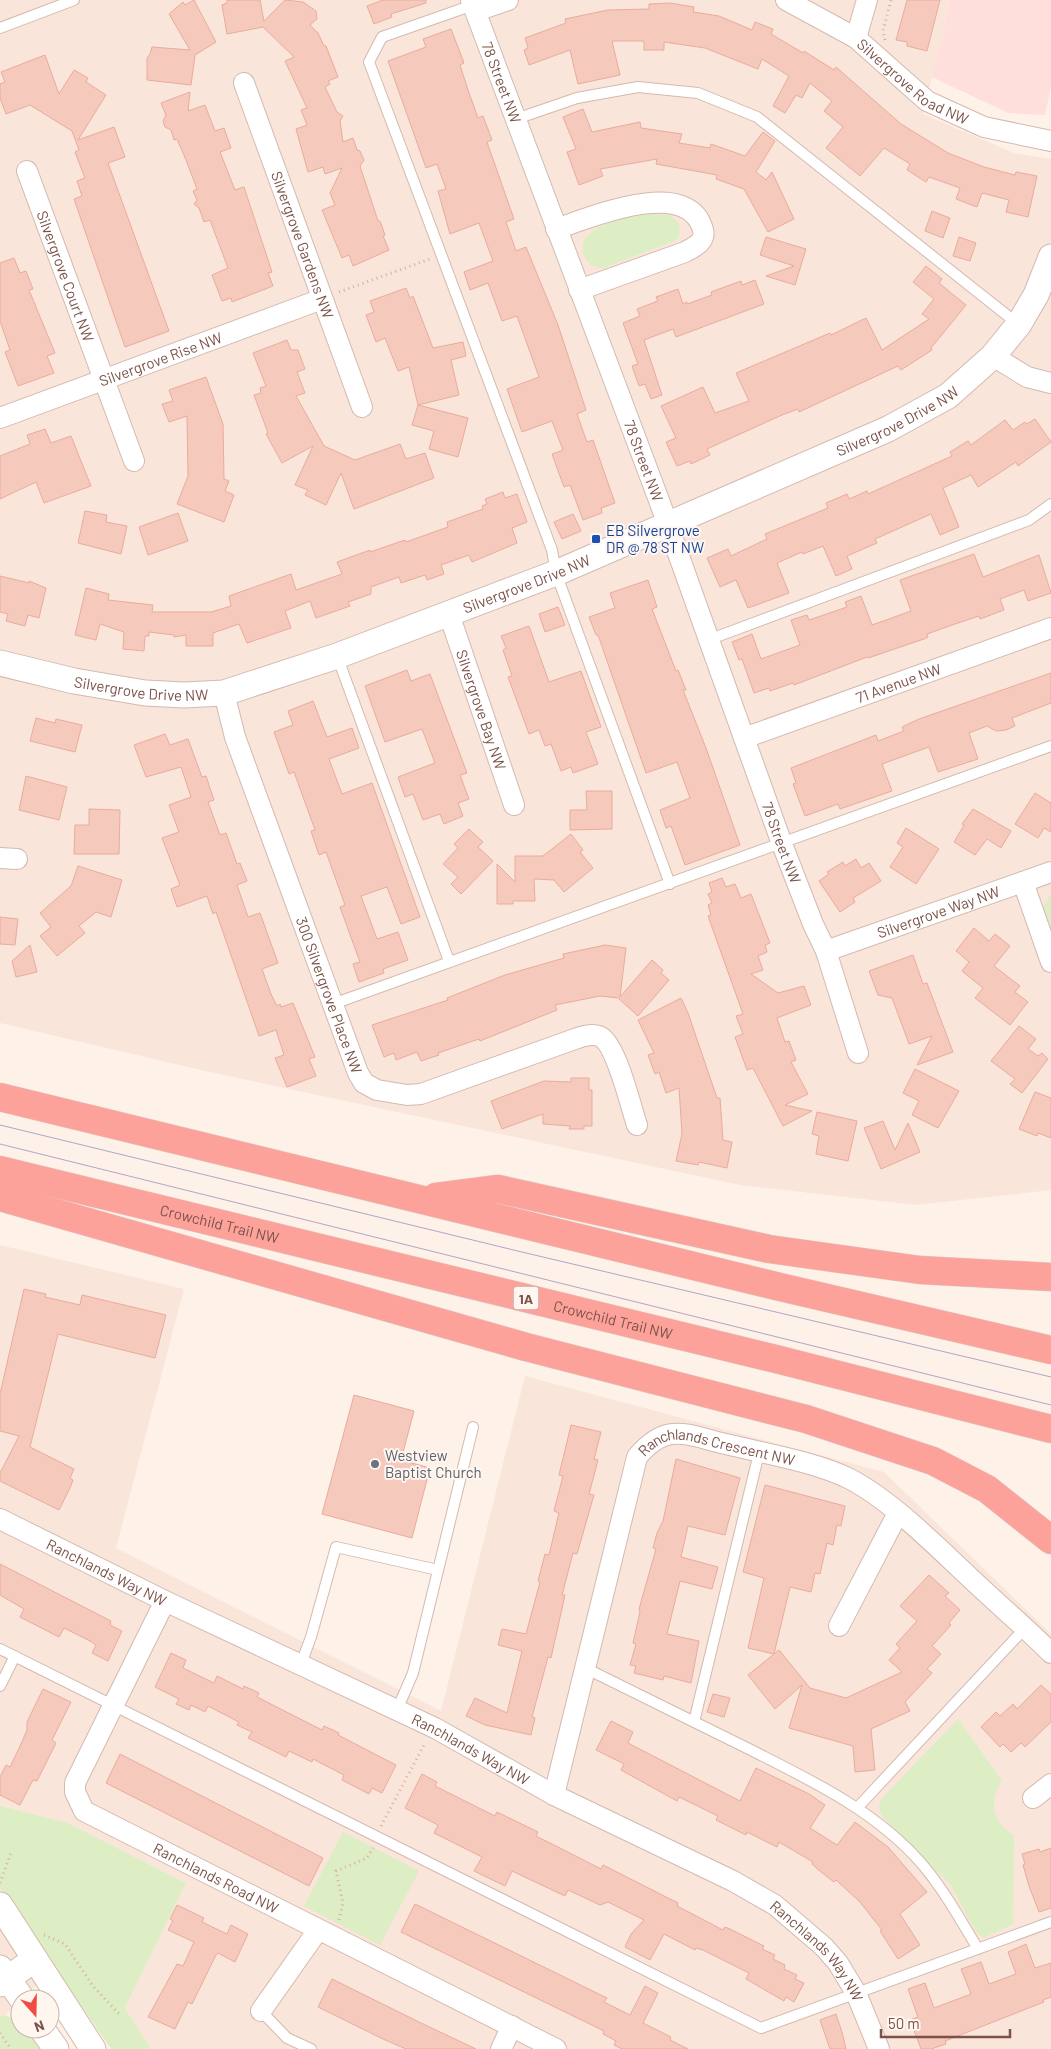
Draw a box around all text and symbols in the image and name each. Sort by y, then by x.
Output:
street label: Silvergrove Road NW [854,35,972,128]
street label: 78 Street NW [479,39,525,125]
street label: Silvergrove Gardens NW [268,169,338,321]
street label: Silvergrove Court NW [33,208,98,344]
street label: Silvergrove Rise NW [96,328,224,390]
street label: Silvergrove Drive NW [833,382,962,459]
street label: 78 Street NW [621,417,667,504]
place label: EB Silvergrove DR @ 78 ST NW [606,521,704,556]
marker: EB Silvergrove DR @ 78 ST NW [590,533,602,545]
street label: Silvergrove Drive NW [460,550,593,616]
street label: Silvergrove Bay NW [453,647,510,772]
street label: 71 Avenue NW [853,659,944,706]
street label: Silvergrove Drive NW [73,672,209,704]
street label: 78 Street NW [759,799,805,886]
street label: Silvergrove Way NW [875,882,1002,941]
street label: 300 Silvergrove Place NW [293,914,366,1076]
street label: Crowchild Trail NW [158,1200,281,1247]
road number: 1A [514,1286,538,1310]
street label: Crowchild Trail NW [552,1296,674,1342]
text: Ranchlands Crescent NW [634,1425,797,1469]
place label: Westview Baptist Church [385,1446,482,1481]
street label: Ranchlands Crescent NW [637,1449,801,1473]
marker: Westview Baptist Church [369,1458,381,1470]
street label: Ranchlands Way NW [44,1535,169,1609]
street label: Ranchlands Way NW [409,1709,533,1788]
street label: Ranchlands Road NW [151,1839,282,1917]
street label: Ranchlands Way NW [767,1896,867,2004]
north arrow [10,1989,60,2039]
scale bar [881,2006,1010,2038]
text: 50 m [888,2014,920,2032]
text: N [32,2017,47,2036]

